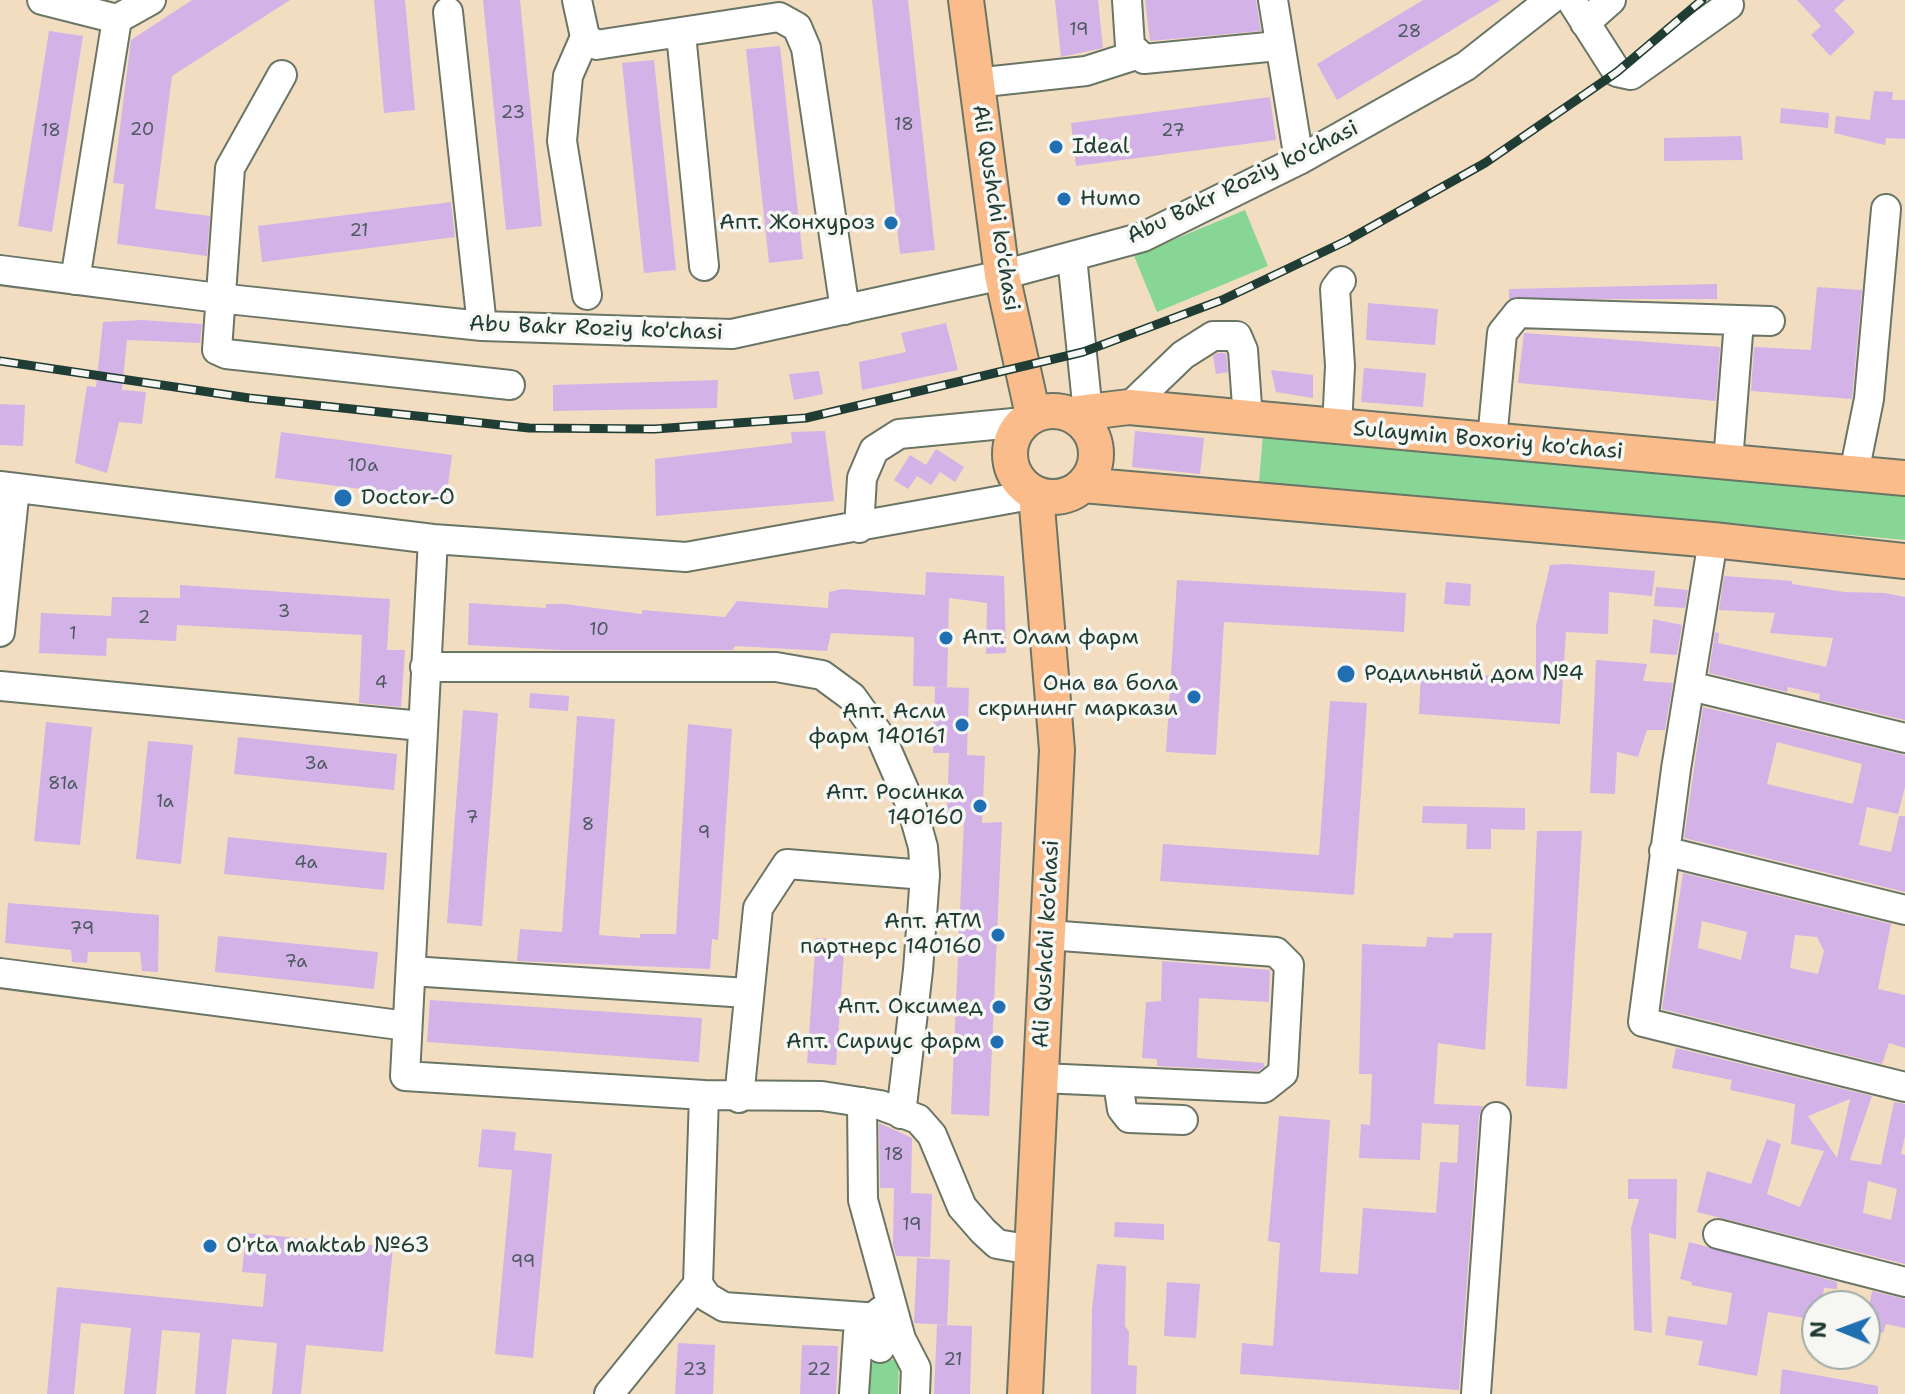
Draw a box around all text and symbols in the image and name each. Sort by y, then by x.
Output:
house number: 19 [1069,19,1089,41]
house number: 28 [1397,21,1421,43]
house number: 23 [501,102,525,124]
street label: Ali Qushchi ko'chasi [966,103,1024,313]
house number: 18 [894,114,914,136]
street label: Abu Bakr Roziy ko'chasi [1123,115,1363,251]
house number: 20 [130,119,154,141]
house number: 18 [41,120,61,142]
house number: 27 [1161,120,1185,142]
place label: Ideal [1072,134,1129,160]
marker: Ideal [1047,138,1065,156]
place label: Humo [1080,186,1141,212]
marker: Humo [1055,190,1073,208]
place label: Апт. Жонхуроз [719,210,875,236]
marker: Апт. Жонхуроз [882,214,900,232]
house number: 21 [349,220,369,242]
street label: Abu Bakr Roziy ko'chasi [469,311,723,347]
street label: Sulaymin Boxoriy ko'chasi [1352,416,1624,466]
house number: 10а [348,455,378,477]
place label: Doctor-O [361,485,455,511]
marker: Doctor-O [332,487,354,509]
house number: 3 [278,601,290,623]
house number: 2 [138,607,150,629]
house number: 10 [589,619,609,641]
house number: 1 [69,623,77,645]
place label: Апт. Олам фарм [962,625,1139,651]
marker: Апт. Олам фарм [937,629,955,647]
place label: Родильный дом №4 [1364,661,1584,687]
marker: Родильный дом №4 [1335,663,1357,685]
place label: Она ва бола скрининг маркази [978,671,1178,722]
house number: 4 [375,672,387,694]
marker: Она ва бола скрининг маркази [1185,688,1203,706]
place label: Апт. Асли фарм 140161 [809,699,946,750]
marker: Апт. Асли фарм 140161 [953,716,971,734]
house number: 3a [304,753,328,775]
house number: 81a [48,773,78,795]
place label: Апт. Росинка 140160 [825,780,964,832]
house number: 1a [156,791,174,813]
marker: Апт. Росинка 140160 [971,797,989,815]
house number: 7 [466,807,478,829]
house number: 8 [582,814,594,836]
house number: 9 [698,822,710,844]
street label: Ali Qushchi ko'chasi [1028,839,1066,1049]
house number: 4a [294,852,318,874]
place label: Апт. АТМ партнерс 140160 [800,909,982,960]
house number: 79 [70,918,94,940]
marker: Апт. АТМ партнерс 140160 [989,926,1007,944]
house number: 7a [285,951,307,973]
place label: Апт. Оксимед [837,994,983,1020]
marker: Апт. Оксимед [990,998,1008,1016]
place label: Апт. Сириус фарм [786,1029,981,1055]
marker: Апт. Сириус фарм [988,1033,1006,1051]
house number: 18 [884,1144,904,1166]
house number: 19 [902,1214,922,1236]
place label: O'rta maktab №63 [226,1233,430,1259]
marker: O'rta maktab №63 [201,1237,219,1255]
house number: 99 [511,1251,535,1273]
north arrow [1801,1290,1881,1370]
text: N [1804,1321,1833,1339]
house number: 21 [943,1349,963,1371]
house number: 23 [683,1359,707,1381]
house number: 22 [807,1359,831,1381]

